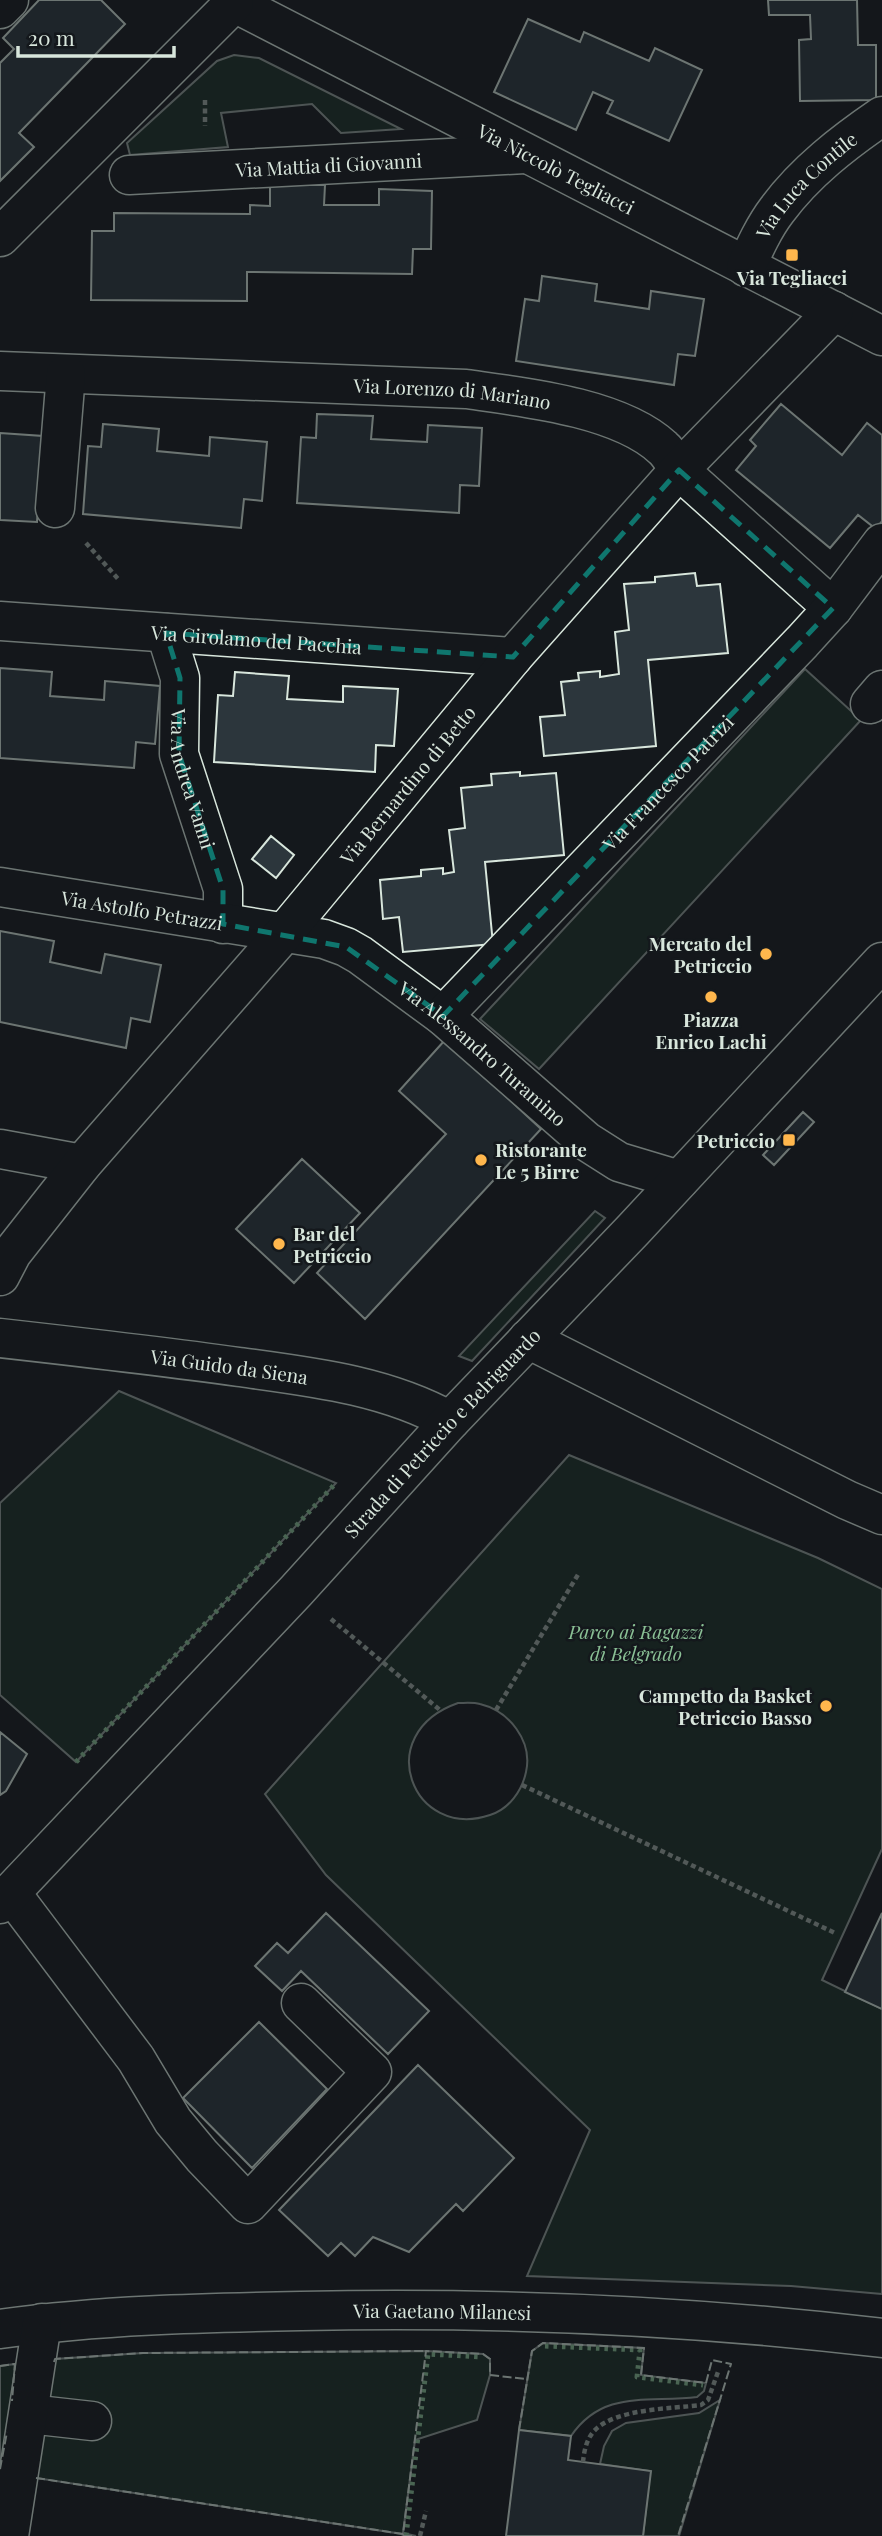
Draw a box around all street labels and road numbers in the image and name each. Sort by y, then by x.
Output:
street label: Via Niccolò Tegliacci [472,117,640,220]
street label: Via Luca Contile [749,126,862,244]
street label: Via Mattia di Giovanni [234,146,423,182]
street label: Via Lorenzo di Mariano [352,372,553,415]
street label: Via Girolamo del Pacchia [149,619,363,659]
street label: Via Bernardino di Betto [333,700,481,870]
street label: Via Andrea Vanni [166,708,222,853]
street label: Via Francesco Patrizi [595,708,739,856]
street label: Via Astolfo Petrazzi [59,884,225,936]
street label: Via Alessandro Turamino [393,974,572,1131]
street label: Strada di Petriccio e Belriguardo [338,1322,545,1543]
street label: Via Guido da Siena [148,1342,310,1390]
street label: Via Gaetano Milanesi [352,2297,532,2325]

